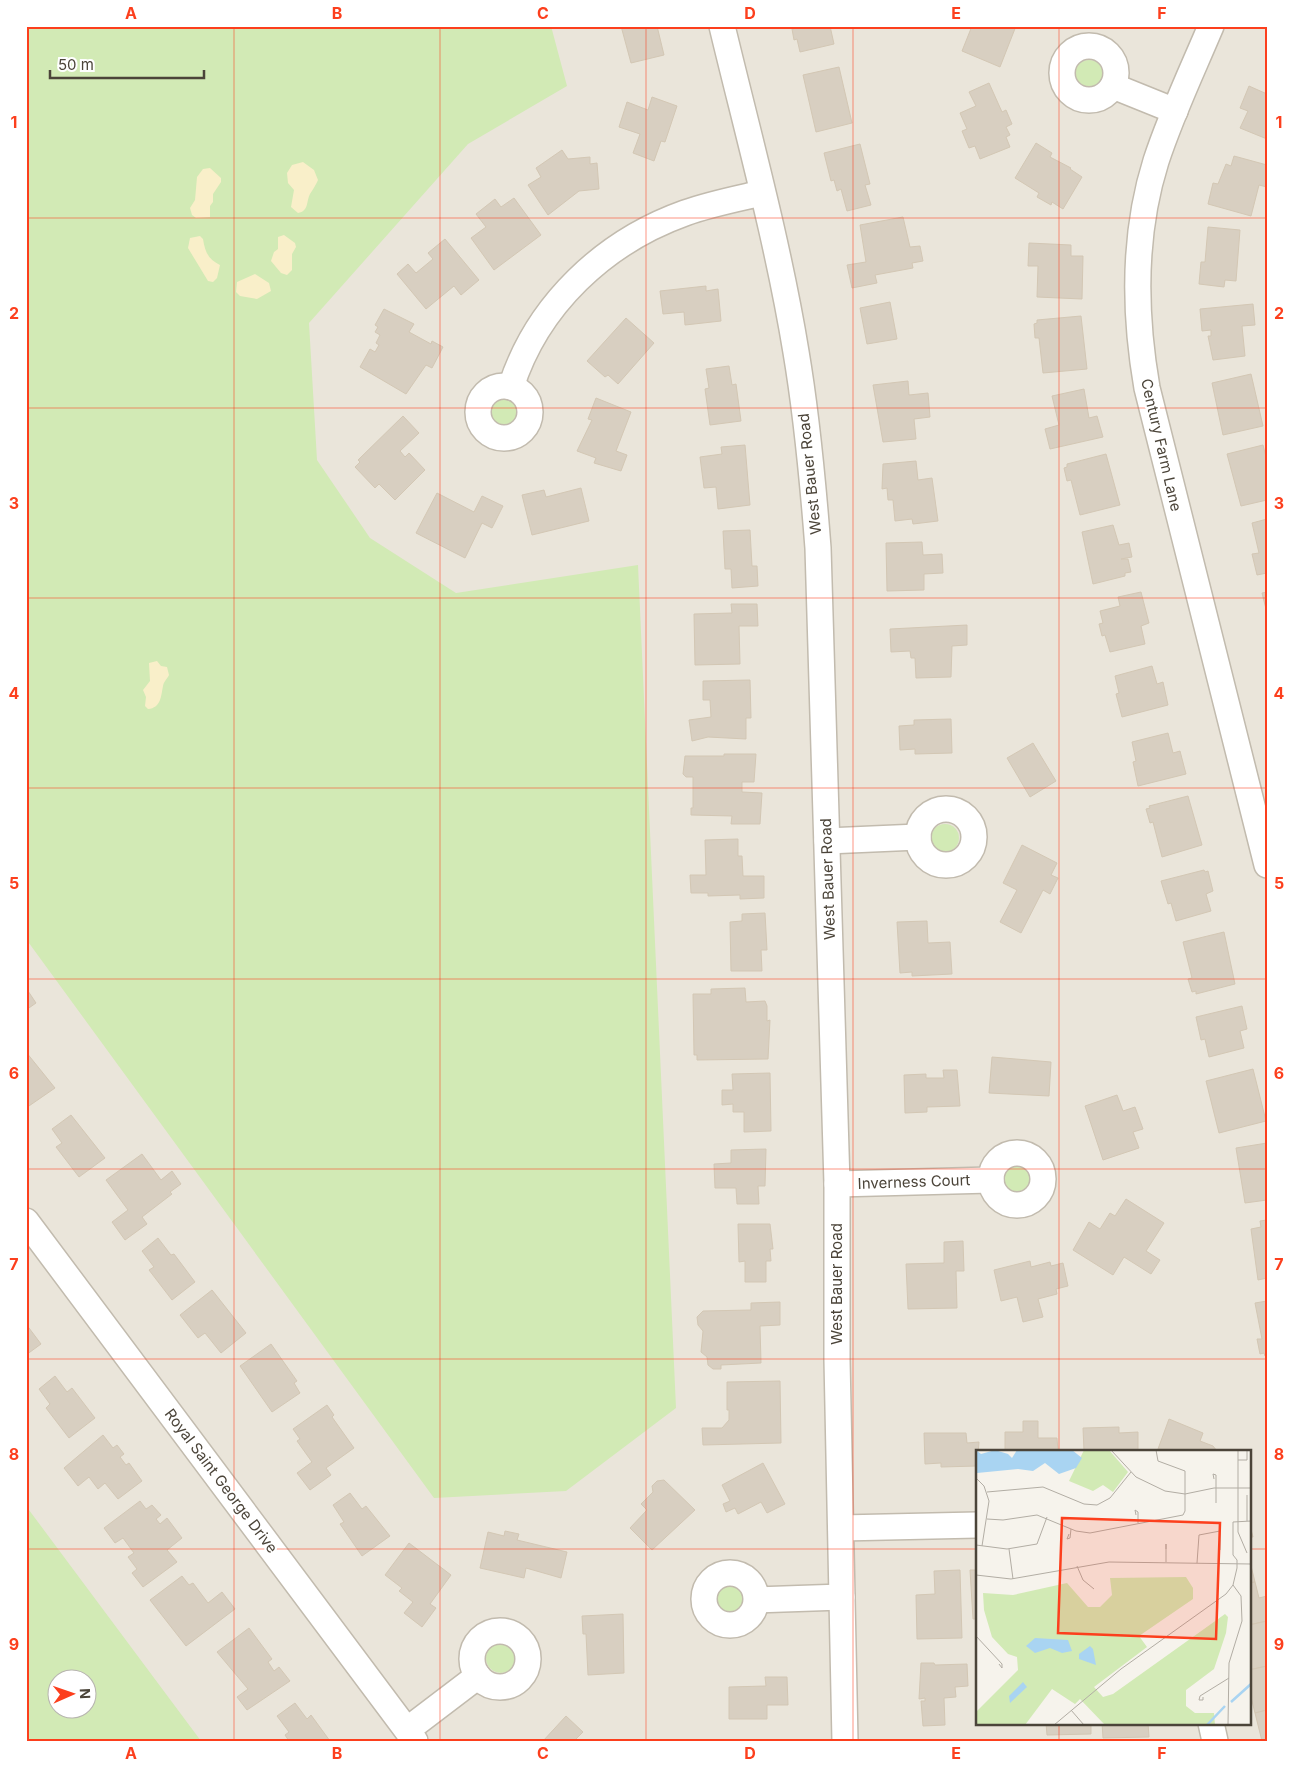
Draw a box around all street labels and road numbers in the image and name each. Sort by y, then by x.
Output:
street label: Century Farm Lane [1137,377,1186,513]
street label: West Bauer Road [794,413,825,536]
street label: West Bauer Road [816,818,839,940]
street label: Inverness Court [857,1170,971,1193]
street label: West Bauer Road [827,1223,846,1345]
street label: Royal Saint George Drive [161,1405,282,1557]

